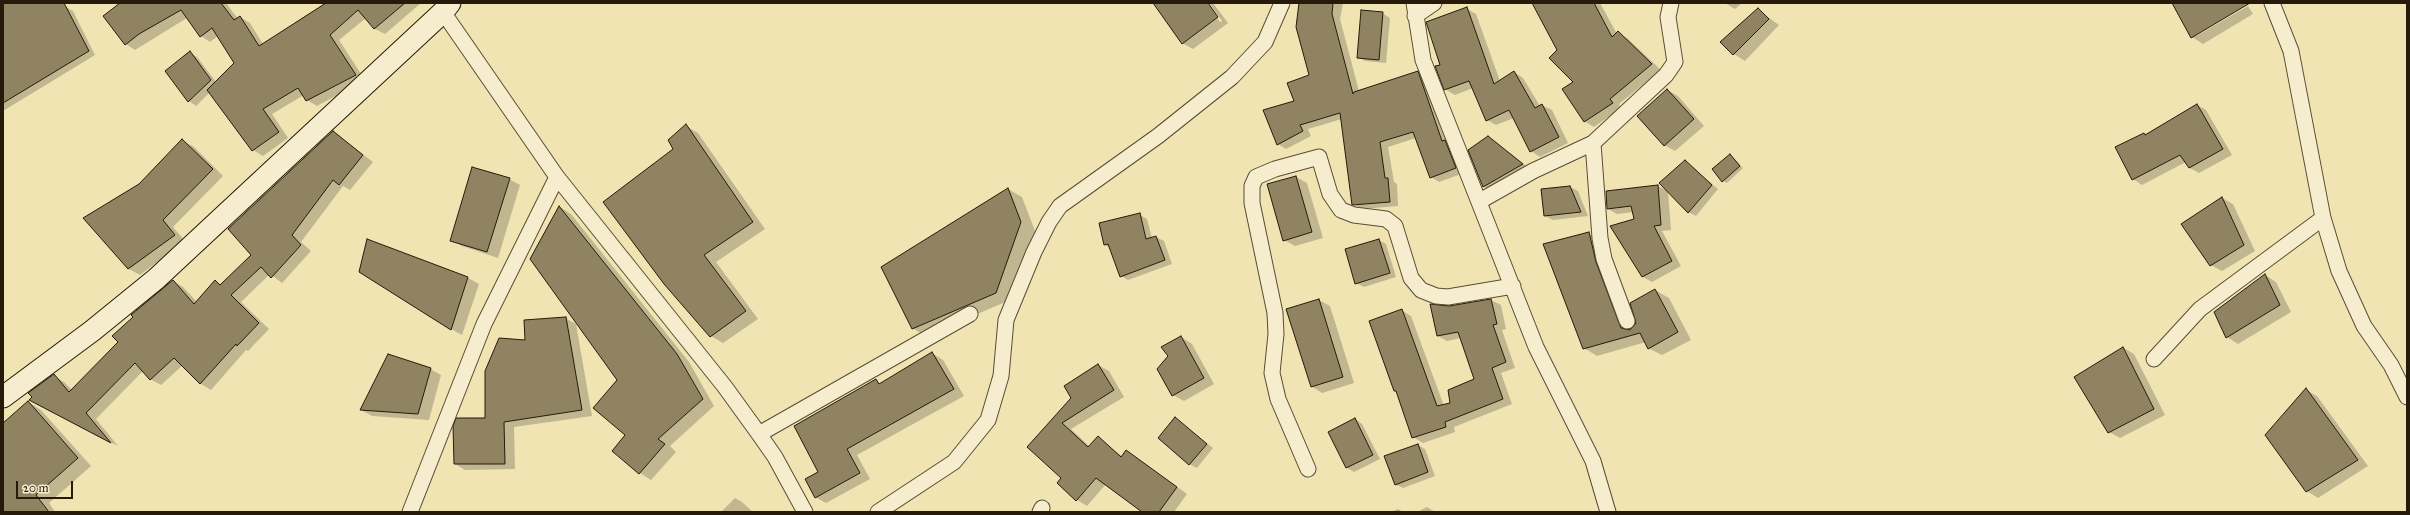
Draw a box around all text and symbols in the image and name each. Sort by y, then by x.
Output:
scale bar [18,473,75,499]
text: 20 m [23,481,49,495]

